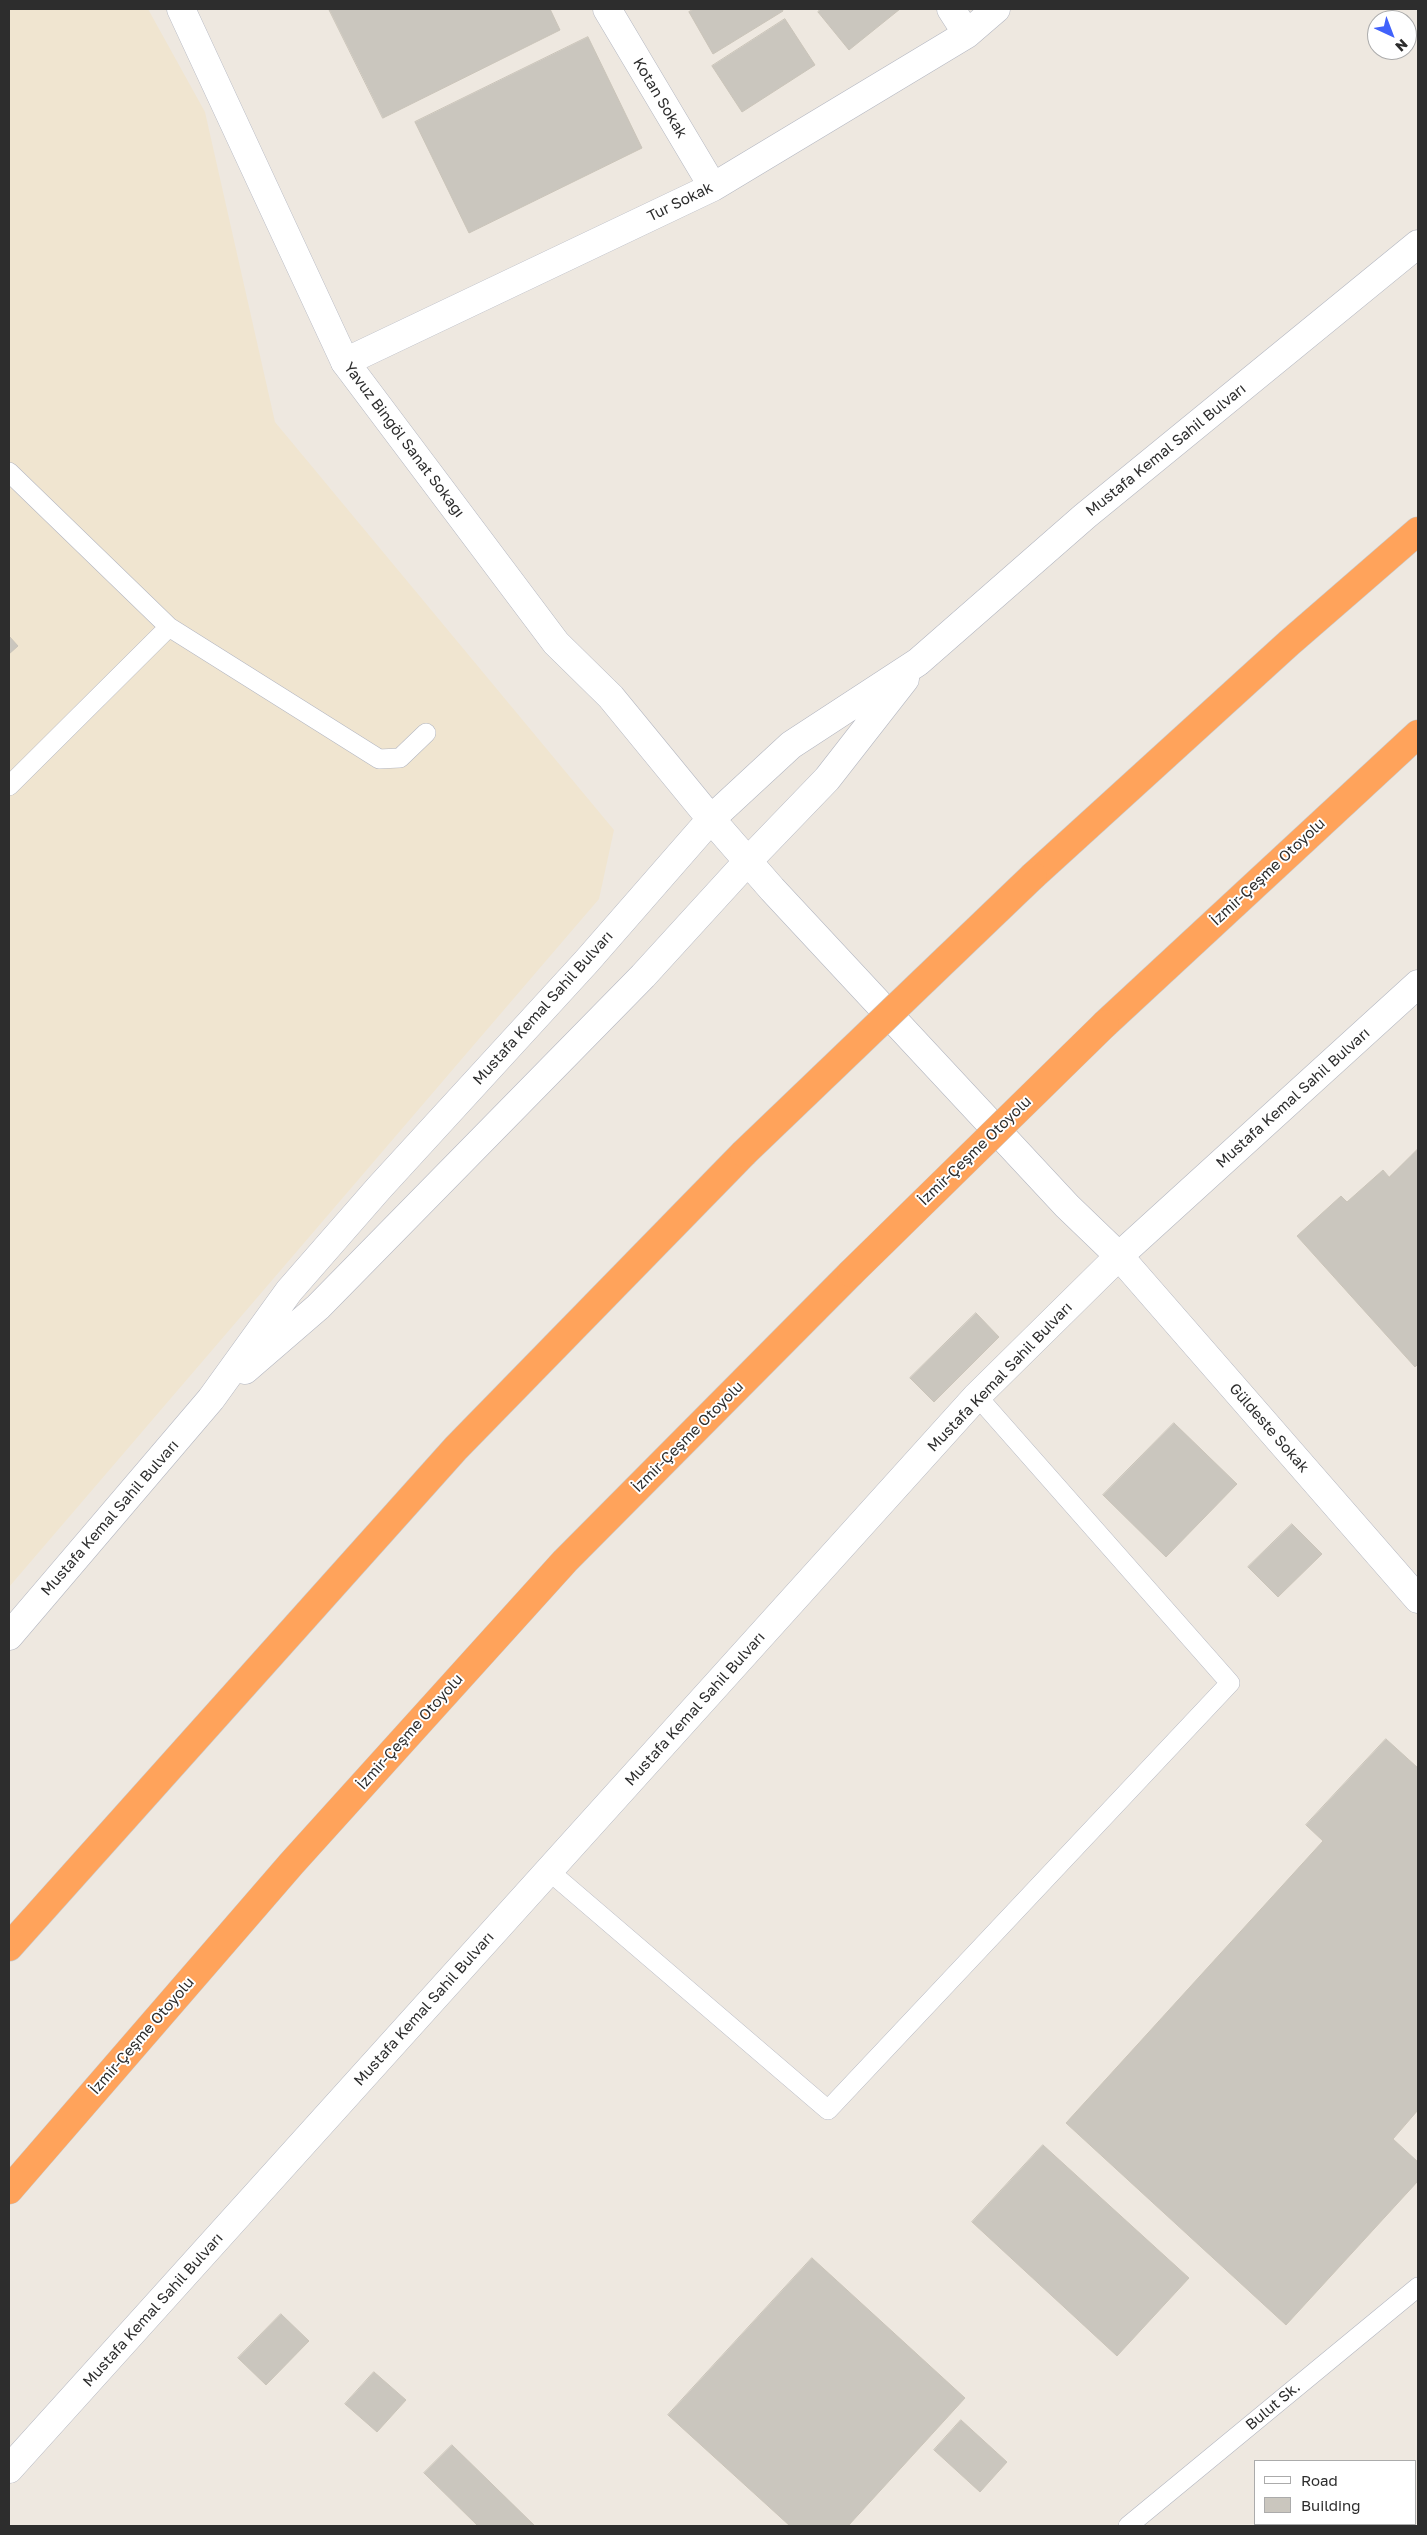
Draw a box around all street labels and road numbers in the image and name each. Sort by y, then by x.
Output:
street label: Kotan Sokak [629,55,691,141]
street label: Tur Sokak [644,178,716,226]
street label: Yavuz Bingöl Sanat Sokağı [340,359,468,521]
street label: Mustafa Kemal Sahil Bulvarı [1082,380,1250,520]
street label: İzmir-Çeşme Otoyolu [1207,814,1329,930]
street label: Mustafa Kemal Sahil Bulvarı [469,927,617,1089]
street label: Mustafa Kemal Sahil Bulvarı [1212,1024,1374,1172]
street label: İzmir-Çeşme Otoyolu [915,1093,1035,1209]
street label: Mustafa Kemal Sahil Bulvarı [924,1299,1076,1455]
street label: İzmir-Çeşme Otoyolu [629,1378,747,1496]
street label: Güldeste Sokak [1225,1380,1313,1476]
street label: Mustafa Kemal Sahil Bulvarı [37,1436,183,1600]
street label: Mustafa Kemal Sahil Bulvarı [621,1628,769,1790]
street label: İzmir-Çeşme Otoyolu [353,1670,467,1794]
street label: Mustafa Kemal Sahil Bulvarı [350,1928,498,2090]
street label: İzmir-Çeşme Otoyolu [86,1974,198,2098]
street label: Mustafa Kemal Sahil Bulvarı [79,2229,227,2391]
street label: Bulut Sk. [1242,2378,1304,2434]

